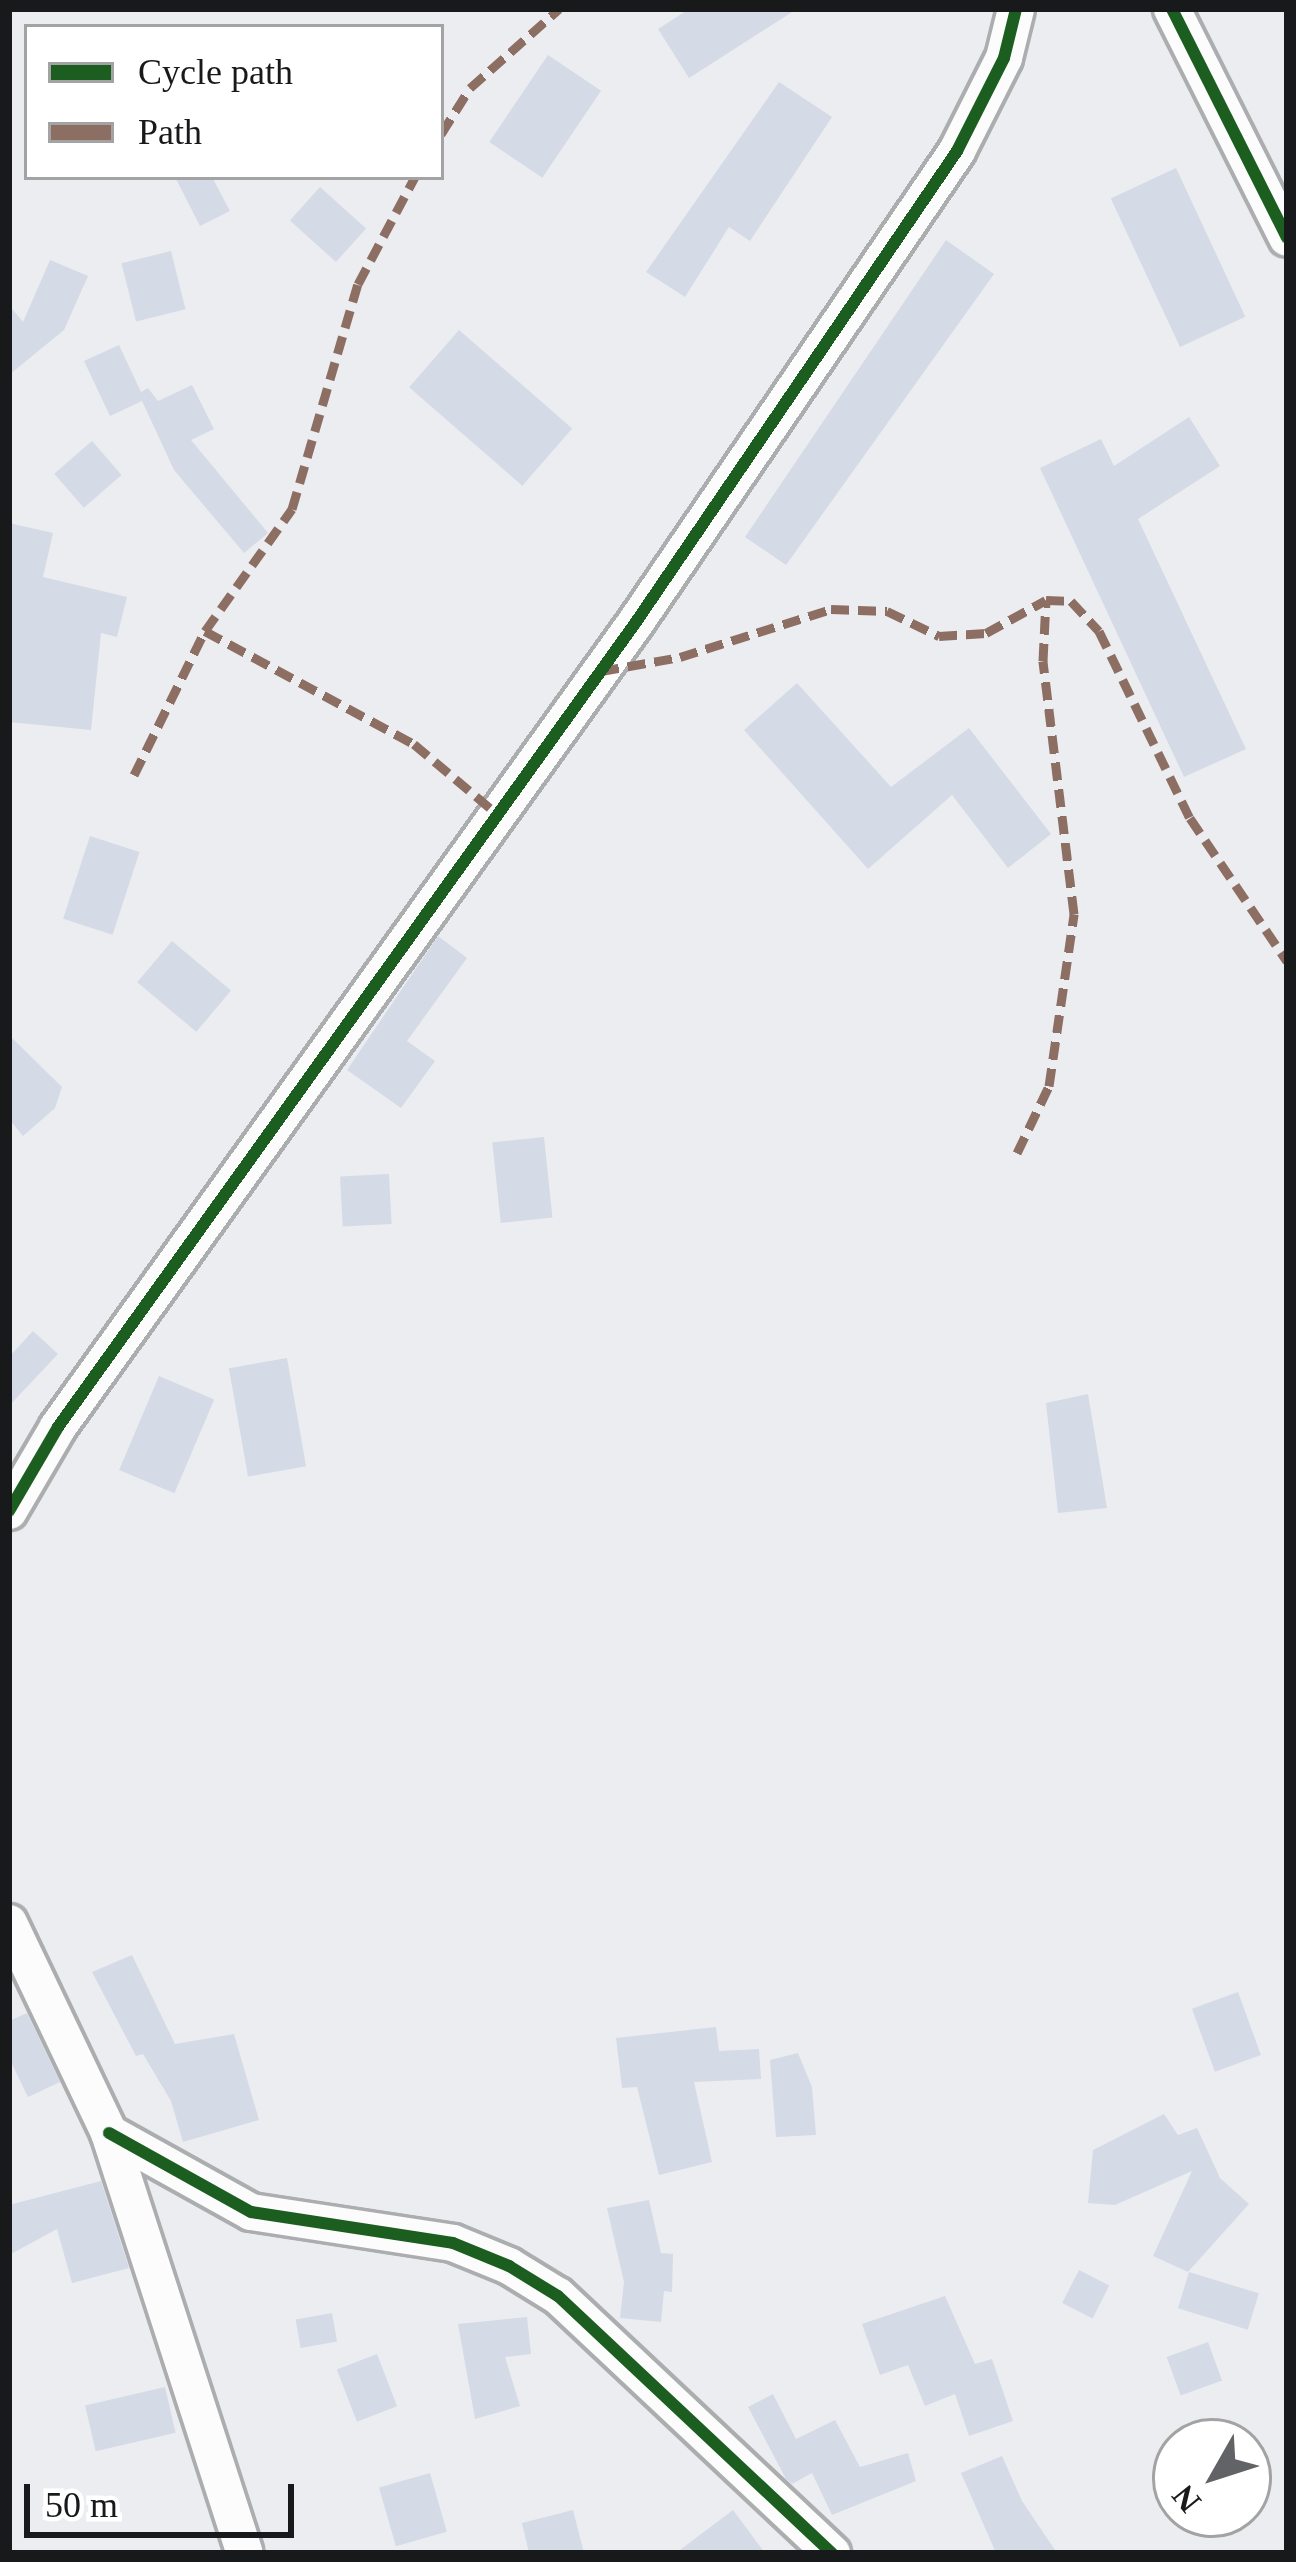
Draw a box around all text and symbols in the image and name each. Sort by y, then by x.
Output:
legend [24,24,444,180]
text: Cycle path [138,52,293,92]
text: Path [138,112,202,152]
north arrow [1152,2418,1272,2538]
scale bar [30,2460,300,2534]
text: N [1165,2478,1208,2519]
text: 50 m [45,2485,118,2525]

